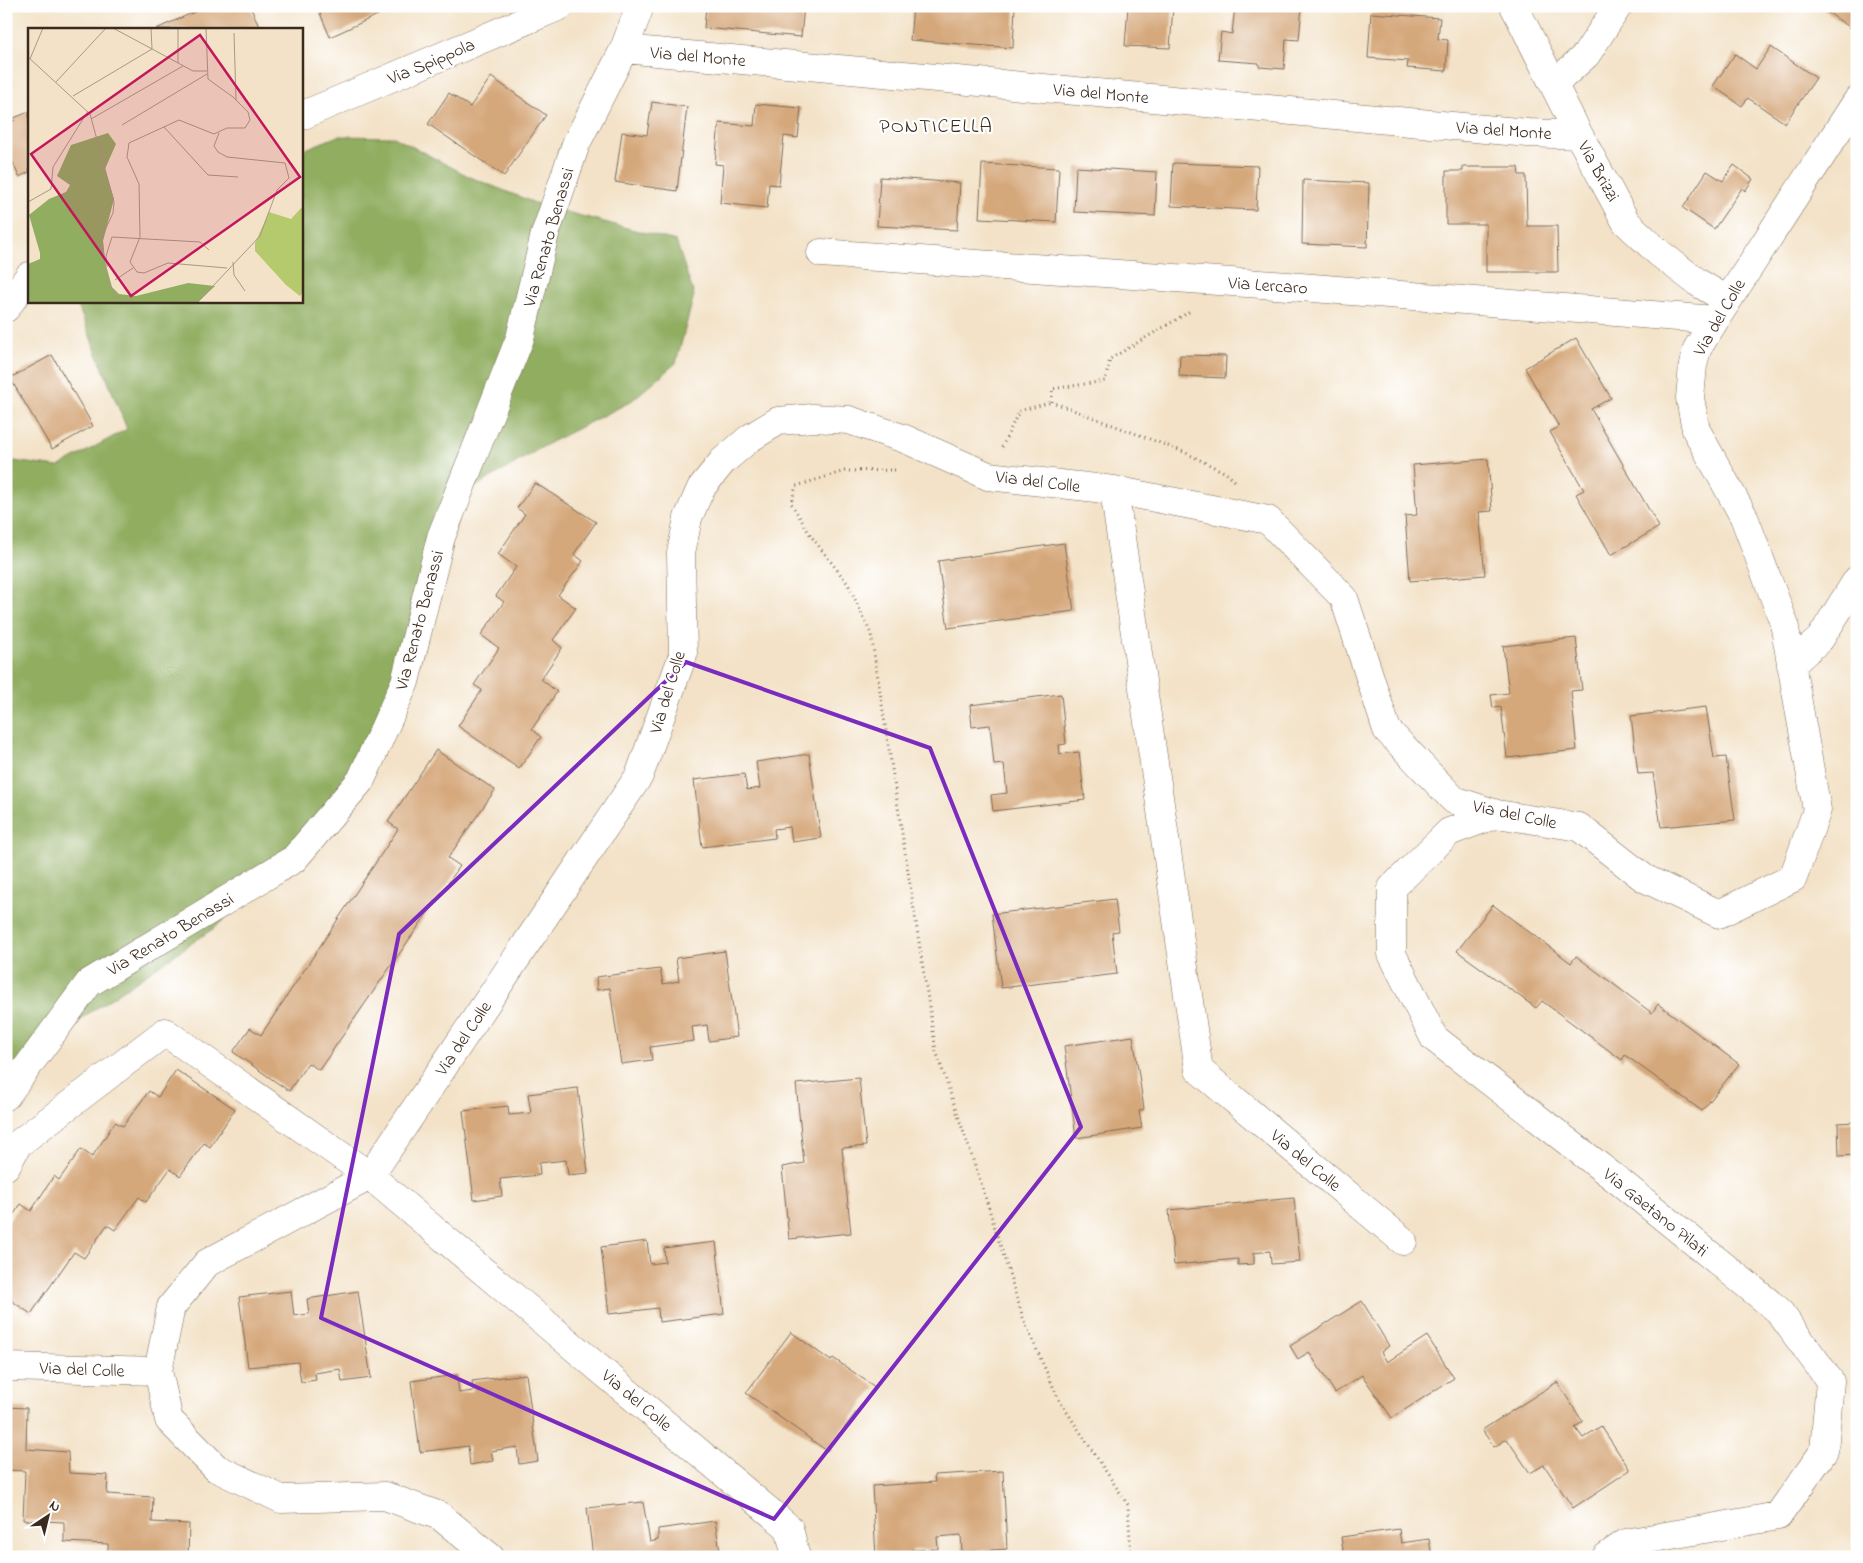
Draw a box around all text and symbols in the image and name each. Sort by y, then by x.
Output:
inset map [28,28,302,302]
street label: Via Spippola [383,33,479,93]
street label: Via del Monte [648,41,748,75]
street label: Via del Monte [1051,78,1151,112]
district label: PONTICELLA [879,113,993,142]
street label: Via del Monte [1454,116,1553,148]
street label: Via Brizzi [1569,136,1625,207]
street label: Via Renato Benassi [517,165,582,311]
street label: Via Lercaro [1226,271,1309,303]
street label: Via del Colle [1688,274,1754,362]
street label: Via del Colle [993,465,1083,501]
street label: Via Renato Benassi [390,548,452,694]
street label: Via del Colle [644,647,694,738]
street label: Via del Colle [1469,794,1560,838]
street label: Via Renato Benassi [102,888,239,984]
street label: Via del Colle [429,996,500,1083]
street label: Via del Colle [1263,1124,1346,1200]
street label: Via Gaetano Pilati [1596,1162,1713,1264]
street label: Via del Colle [38,1356,126,1386]
street label: Via del Colle [594,1364,677,1440]
north arrow [22,1490,72,1540]
text: N [45,1495,64,1518]

